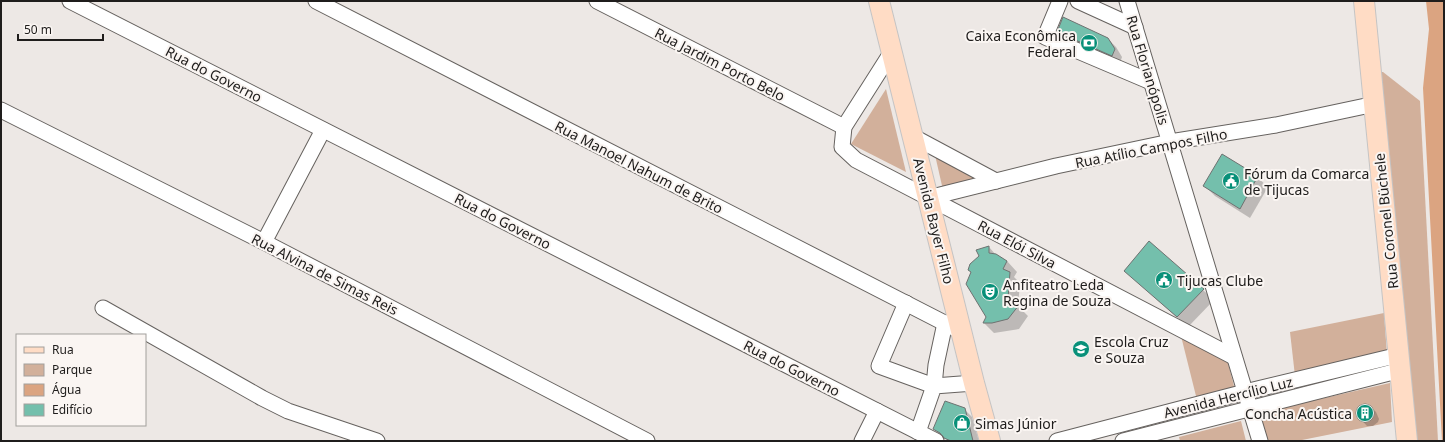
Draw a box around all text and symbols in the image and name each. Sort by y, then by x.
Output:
street label: Rua Florianópolis [1122,13,1174,127]
scale bar [18,16,103,42]
text: 50 m [24,21,52,38]
street label: Rua Jardim Porto Belo [652,23,788,105]
place label: Caixa Econômica Federal [965,26,1076,61]
bank icon: Caixa Econômica Federal [1079,33,1099,53]
street label: Rua do Governo [163,42,265,106]
street label: Rua Manoel Nahum de Brito [552,116,726,218]
street label: Rua Atílio Campos Filho [1073,124,1229,172]
street label: Rua Coronel Büchele [1369,152,1403,290]
street label: Avenida Bayer Filho [909,156,959,286]
place label: Fórum da Comarca de Tijucas [1244,164,1369,199]
public building icon: Fórum da Comarca de Tijucas [1221,171,1241,191]
street label: Rua do Governo [452,189,554,253]
street label: Rua Elói Silva [975,215,1059,273]
street label: Rua Alvina de Simas Reis [249,229,402,319]
public building icon: Tijucas Clube [1154,270,1174,290]
place label: Tijucas Clube [1177,271,1263,290]
place label: Anfiteatro Leda Regina de Souza [1003,275,1111,310]
theatre icon: Anfiteatro Leda Regina de Souza [980,282,1000,302]
place label: Escola Cruz e Souza [1094,332,1169,367]
legend [16,334,146,426]
street label: Rua do Governo [741,336,843,400]
school or university icon: Escola Cruz e Souza [1071,339,1091,359]
text: Rua [52,341,74,358]
text: Parque [52,361,93,378]
street label: Avenida Hercílio Luz [1162,372,1295,422]
text: Água [52,381,81,398]
text: Edifício [52,401,93,418]
building icon: Concha Acústica [1355,403,1375,423]
place label: Concha Acústica [1245,404,1352,423]
shop icon: Simas Júnior [952,413,972,433]
place label: Simas Júnior [975,414,1057,433]

